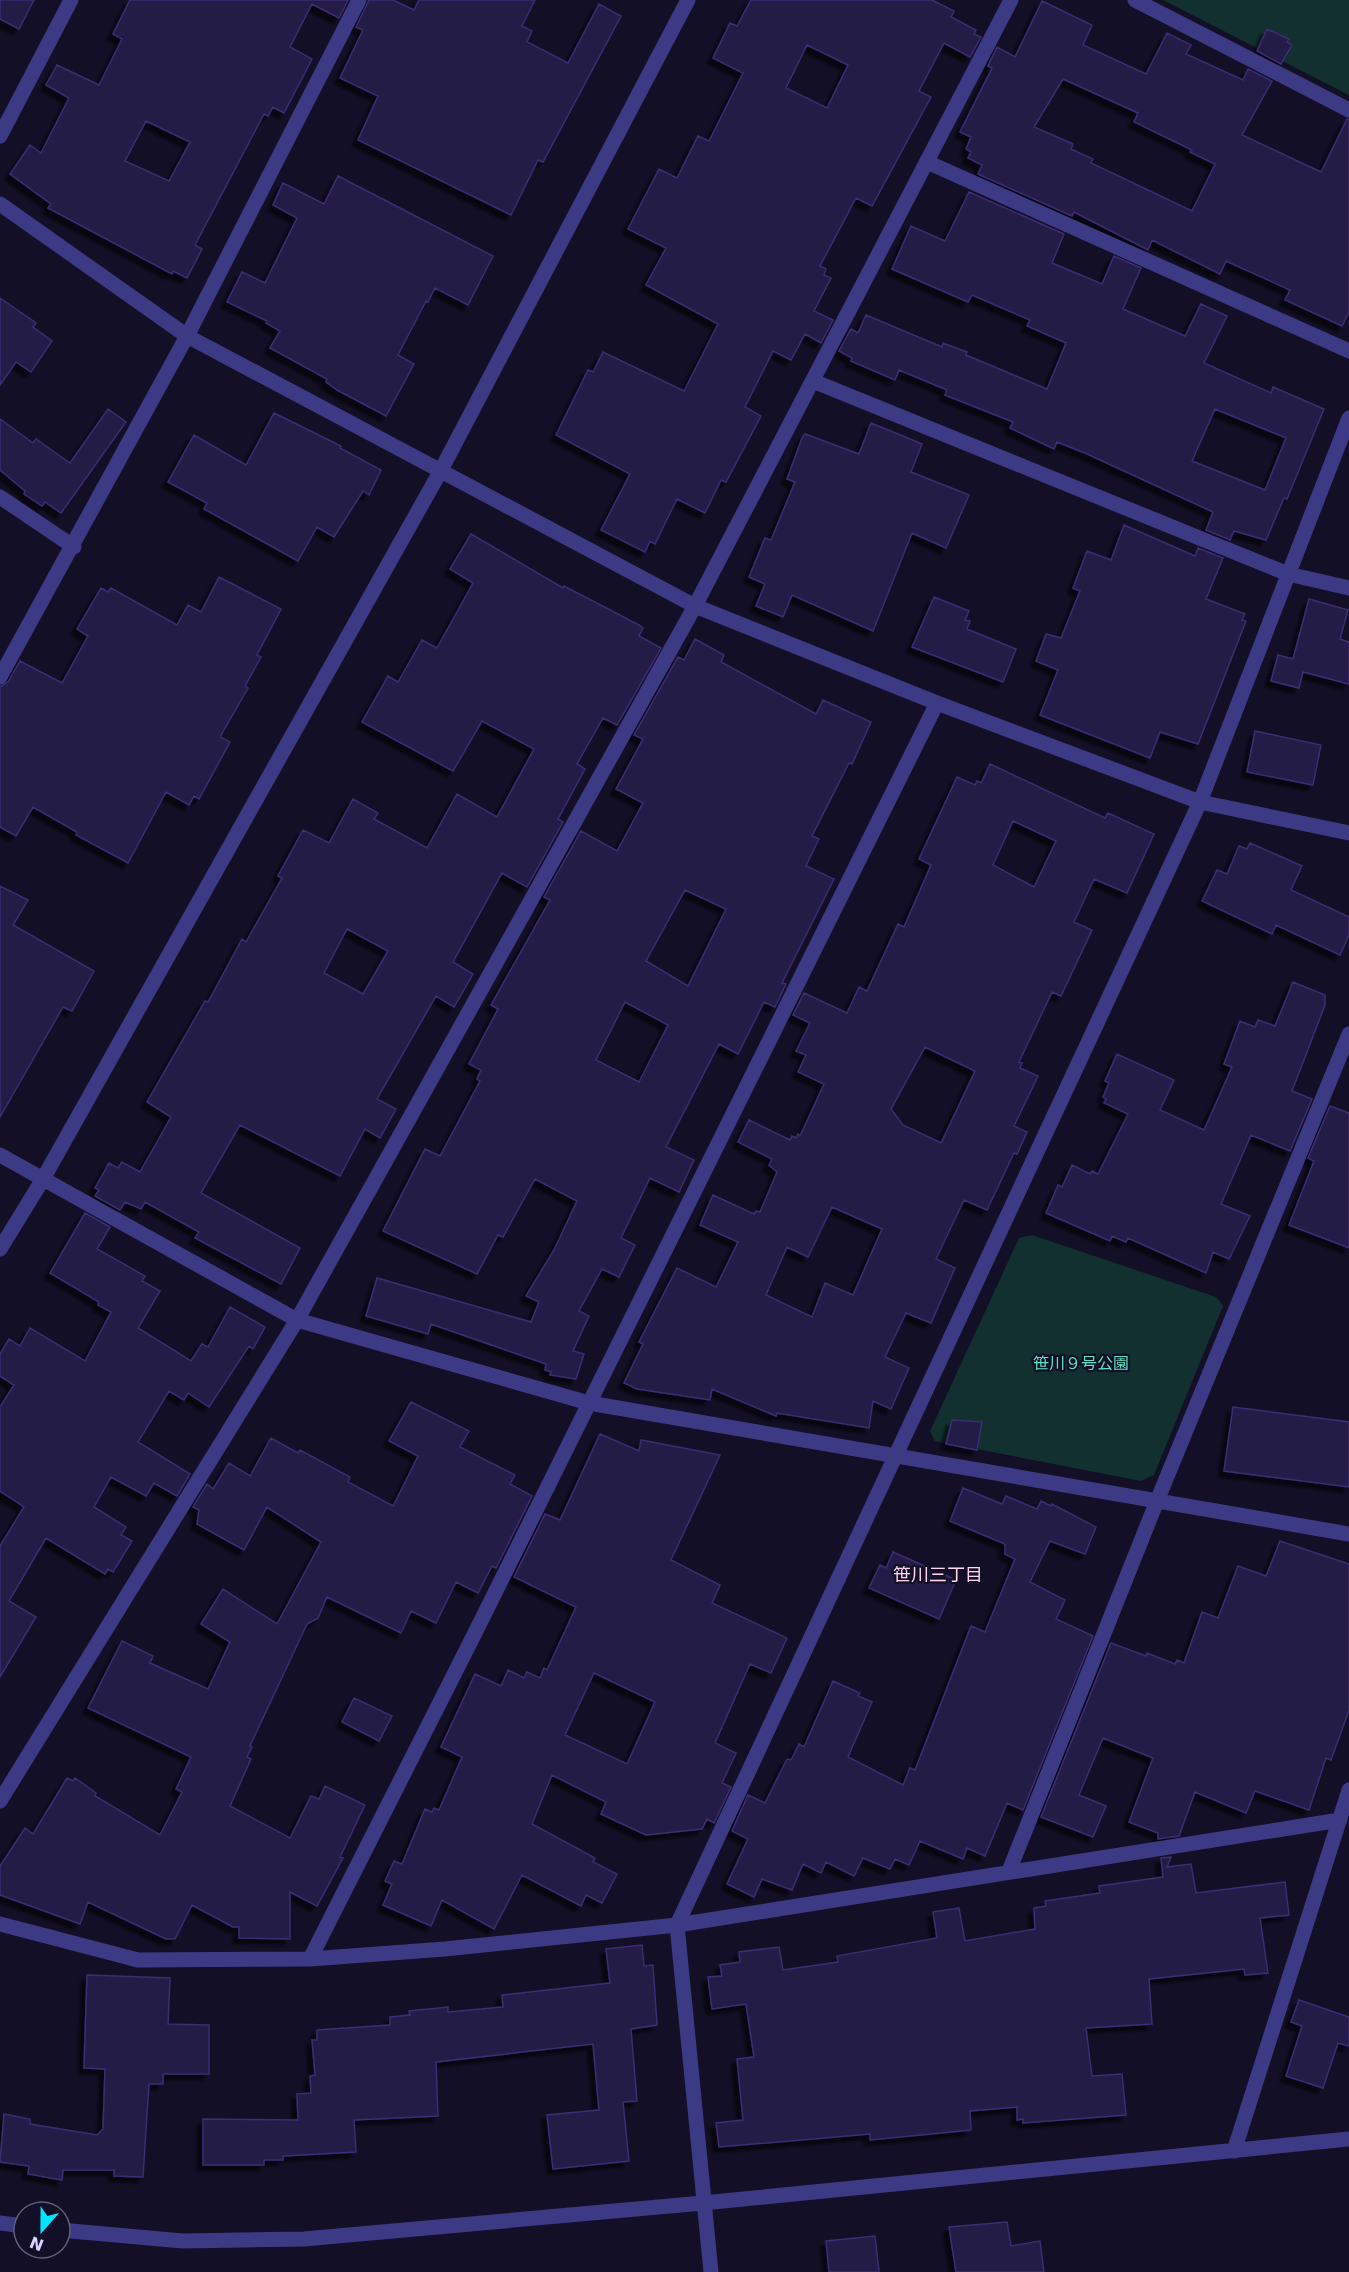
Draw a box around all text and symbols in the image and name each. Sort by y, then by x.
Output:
park label: 笹川９号公園 [1033,1354,1129,1373]
district label: 笹川三丁目 [893,1564,983,1585]
north arrow [12,2200,72,2260]
text: N [27,2232,46,2255]

